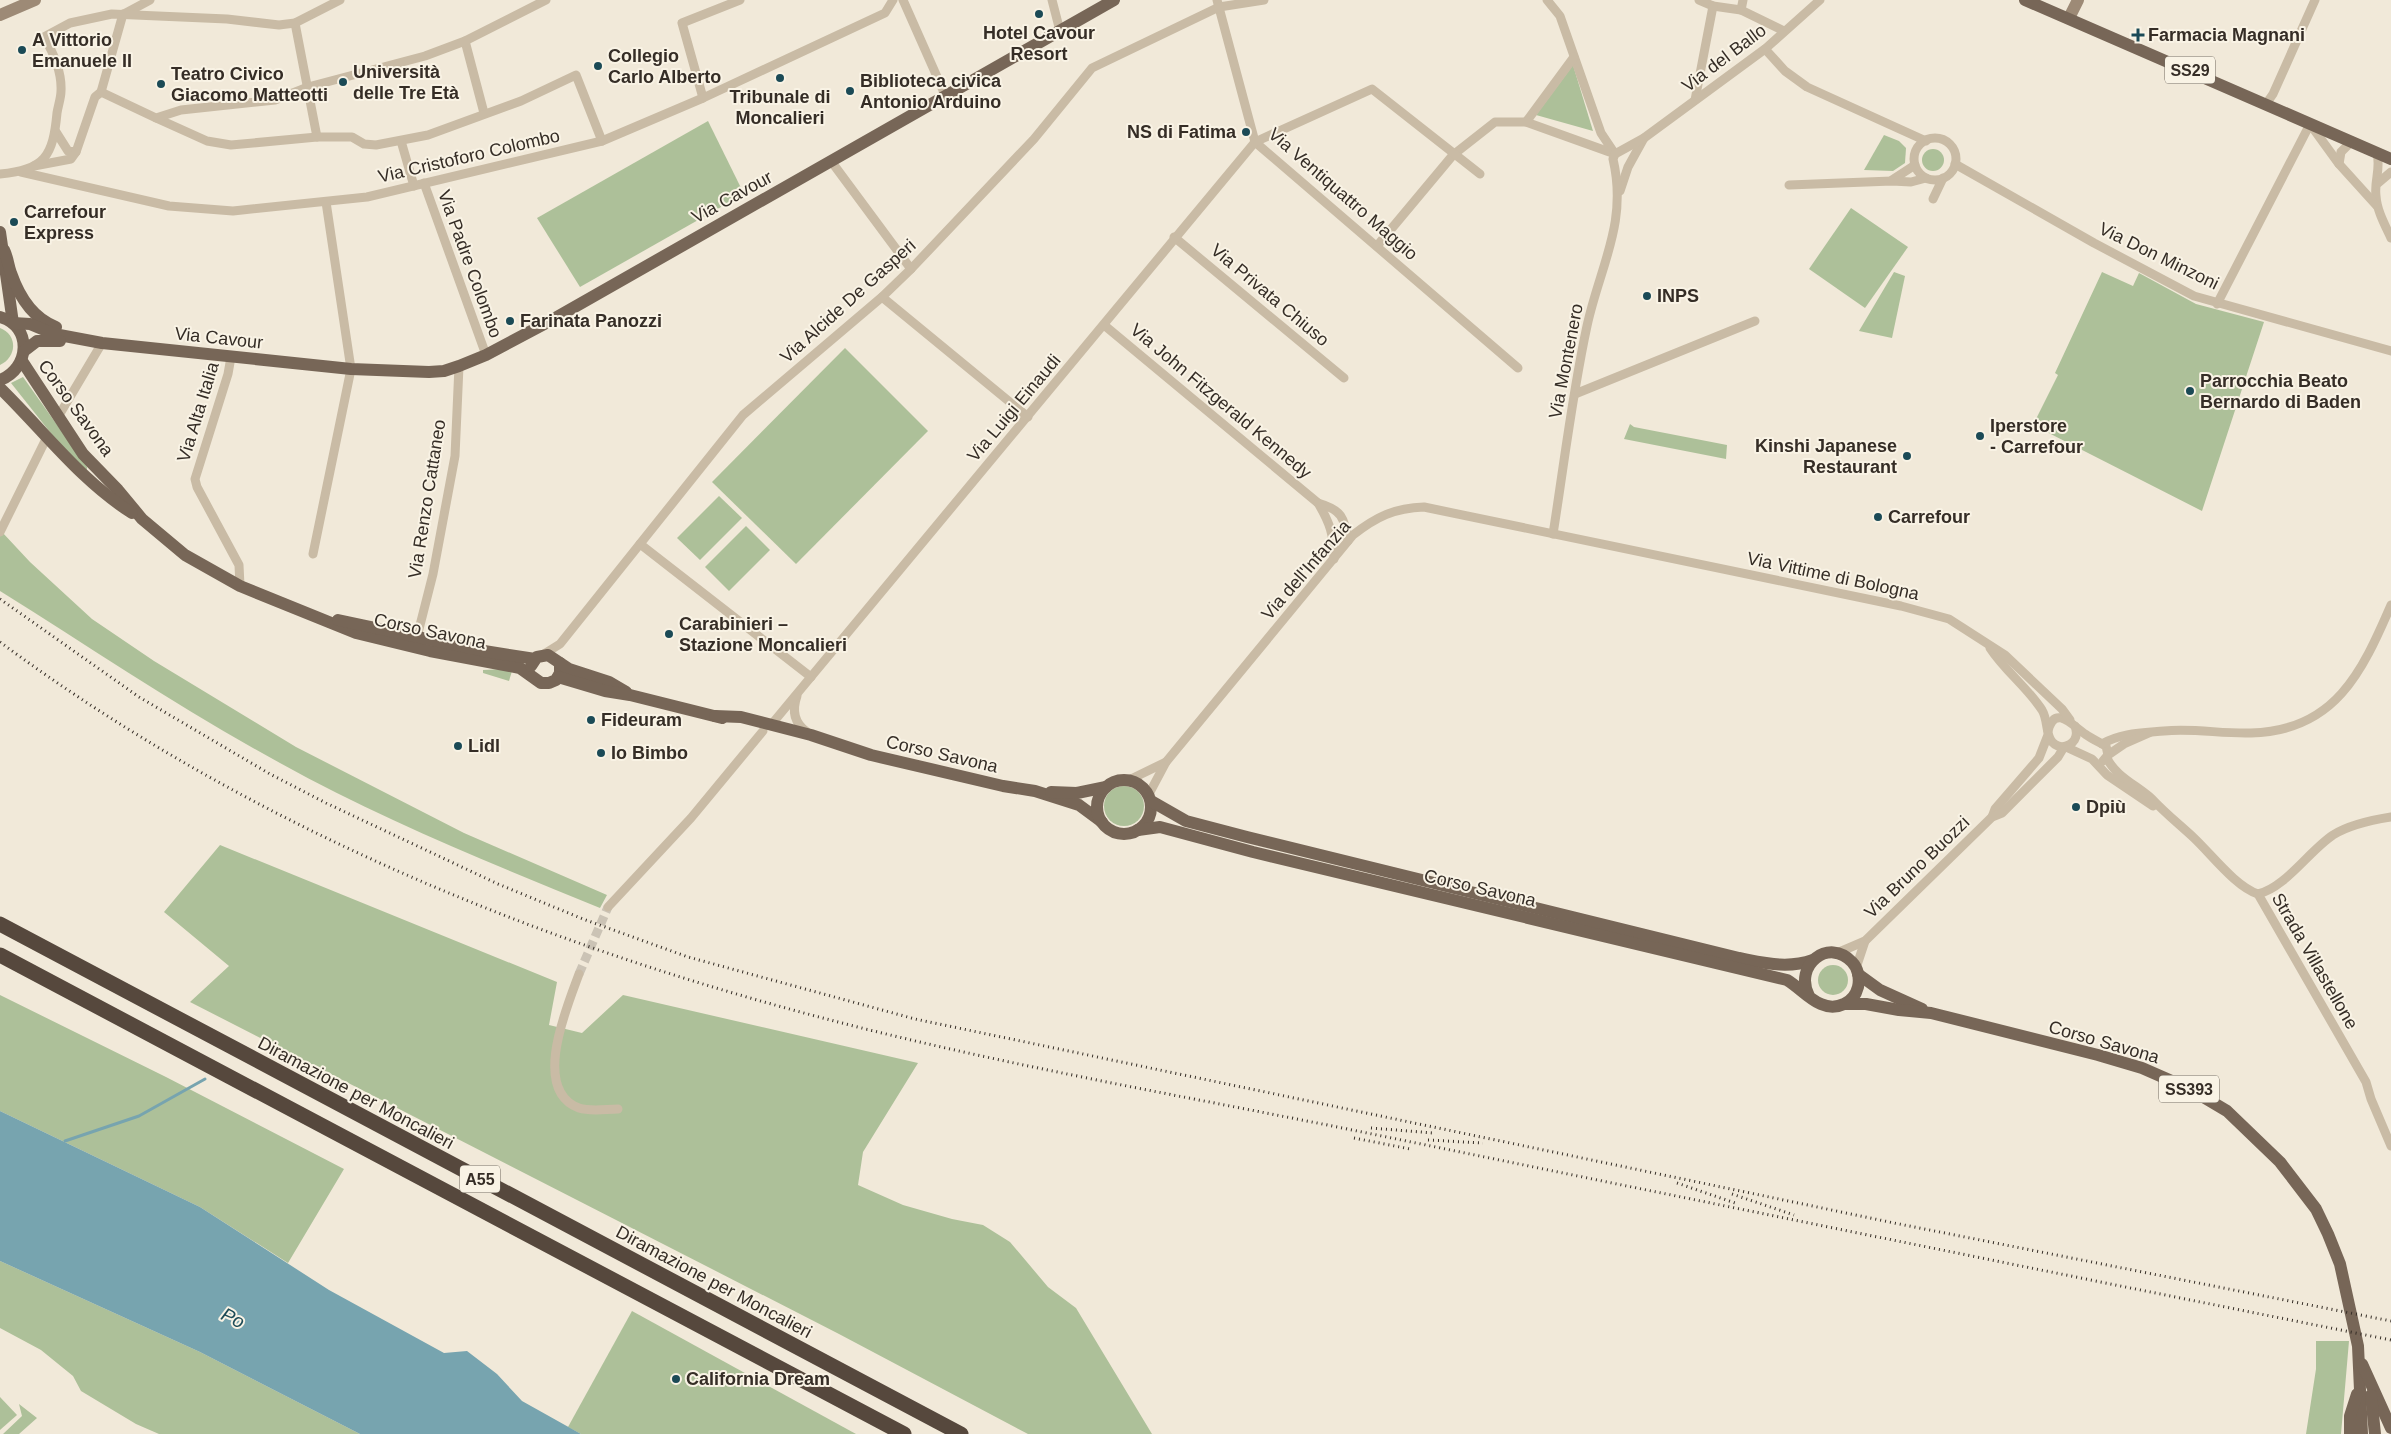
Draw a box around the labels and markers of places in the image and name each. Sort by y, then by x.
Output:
marker: Hotel Cavour Resort [1033,8,1045,20]
place label: Hotel Cavour Resort [983,23,1095,64]
place label: Farmacia Magnani [2148,25,2305,45]
marker: Farmacia Magnani [2132,29,2144,41]
place label: A Vittorio Emanuele II [32,30,132,71]
marker: A Vittorio Emanuele II [16,44,28,56]
place label: Collegio Carlo Alberto [608,46,721,87]
marker: Collegio Carlo Alberto [592,60,604,72]
place label: Università delle Tre Età [353,62,460,103]
place label: Teatro Civico Giacomo Matteotti [171,64,328,105]
place label: Biblioteca civica Antonio Arduino [860,71,1002,112]
marker: Tribunale di Moncalieri [774,72,786,84]
marker: Università delle Tre Età [337,76,349,88]
marker: Teatro Civico Giacomo Matteotti [155,78,167,90]
marker: Biblioteca civica Antonio Arduino [844,85,856,97]
place label: Tribunale di Moncalieri [729,87,831,128]
place label: NS di Fatima [1127,122,1237,142]
marker: NS di Fatima [1240,126,1252,138]
place label: Carrefour Express [24,202,106,243]
marker: Carrefour Express [8,216,20,228]
place label: INPS [1657,286,1699,306]
marker: INPS [1641,290,1653,302]
place label: Farinata Panozzi [520,311,662,331]
marker: Farinata Panozzi [504,315,516,327]
place label: Parrocchia Beato Bernardo di Baden [2200,371,2361,412]
marker: Parrocchia Beato Bernardo di Baden [2184,385,2196,397]
place label: Iperstore - Carrefour [1990,416,2083,457]
marker: Iperstore - Carrefour [1974,430,1986,442]
place label: Kinshi Japanese Restaurant [1755,436,1897,477]
marker: Kinshi Japanese Restaurant [1901,450,1913,462]
place label: Carrefour [1888,507,1970,527]
marker: Carrefour [1872,511,1884,523]
place label: Carabinieri – Stazione Moncalieri [679,614,847,655]
marker: Carabinieri – Stazione Moncalieri [663,628,675,640]
place label: Fideuram [601,710,682,730]
marker: Fideuram [585,714,597,726]
place label: Lidl [468,736,500,756]
marker: Lidl [452,740,464,752]
place label: Io Bimbo [611,743,688,763]
marker: Io Bimbo [595,747,607,759]
place label: Dpiù [2086,797,2126,817]
marker: Dpiù [2070,801,2082,813]
place label: California Dream [686,1369,830,1389]
marker: California Dream [670,1373,682,1385]

